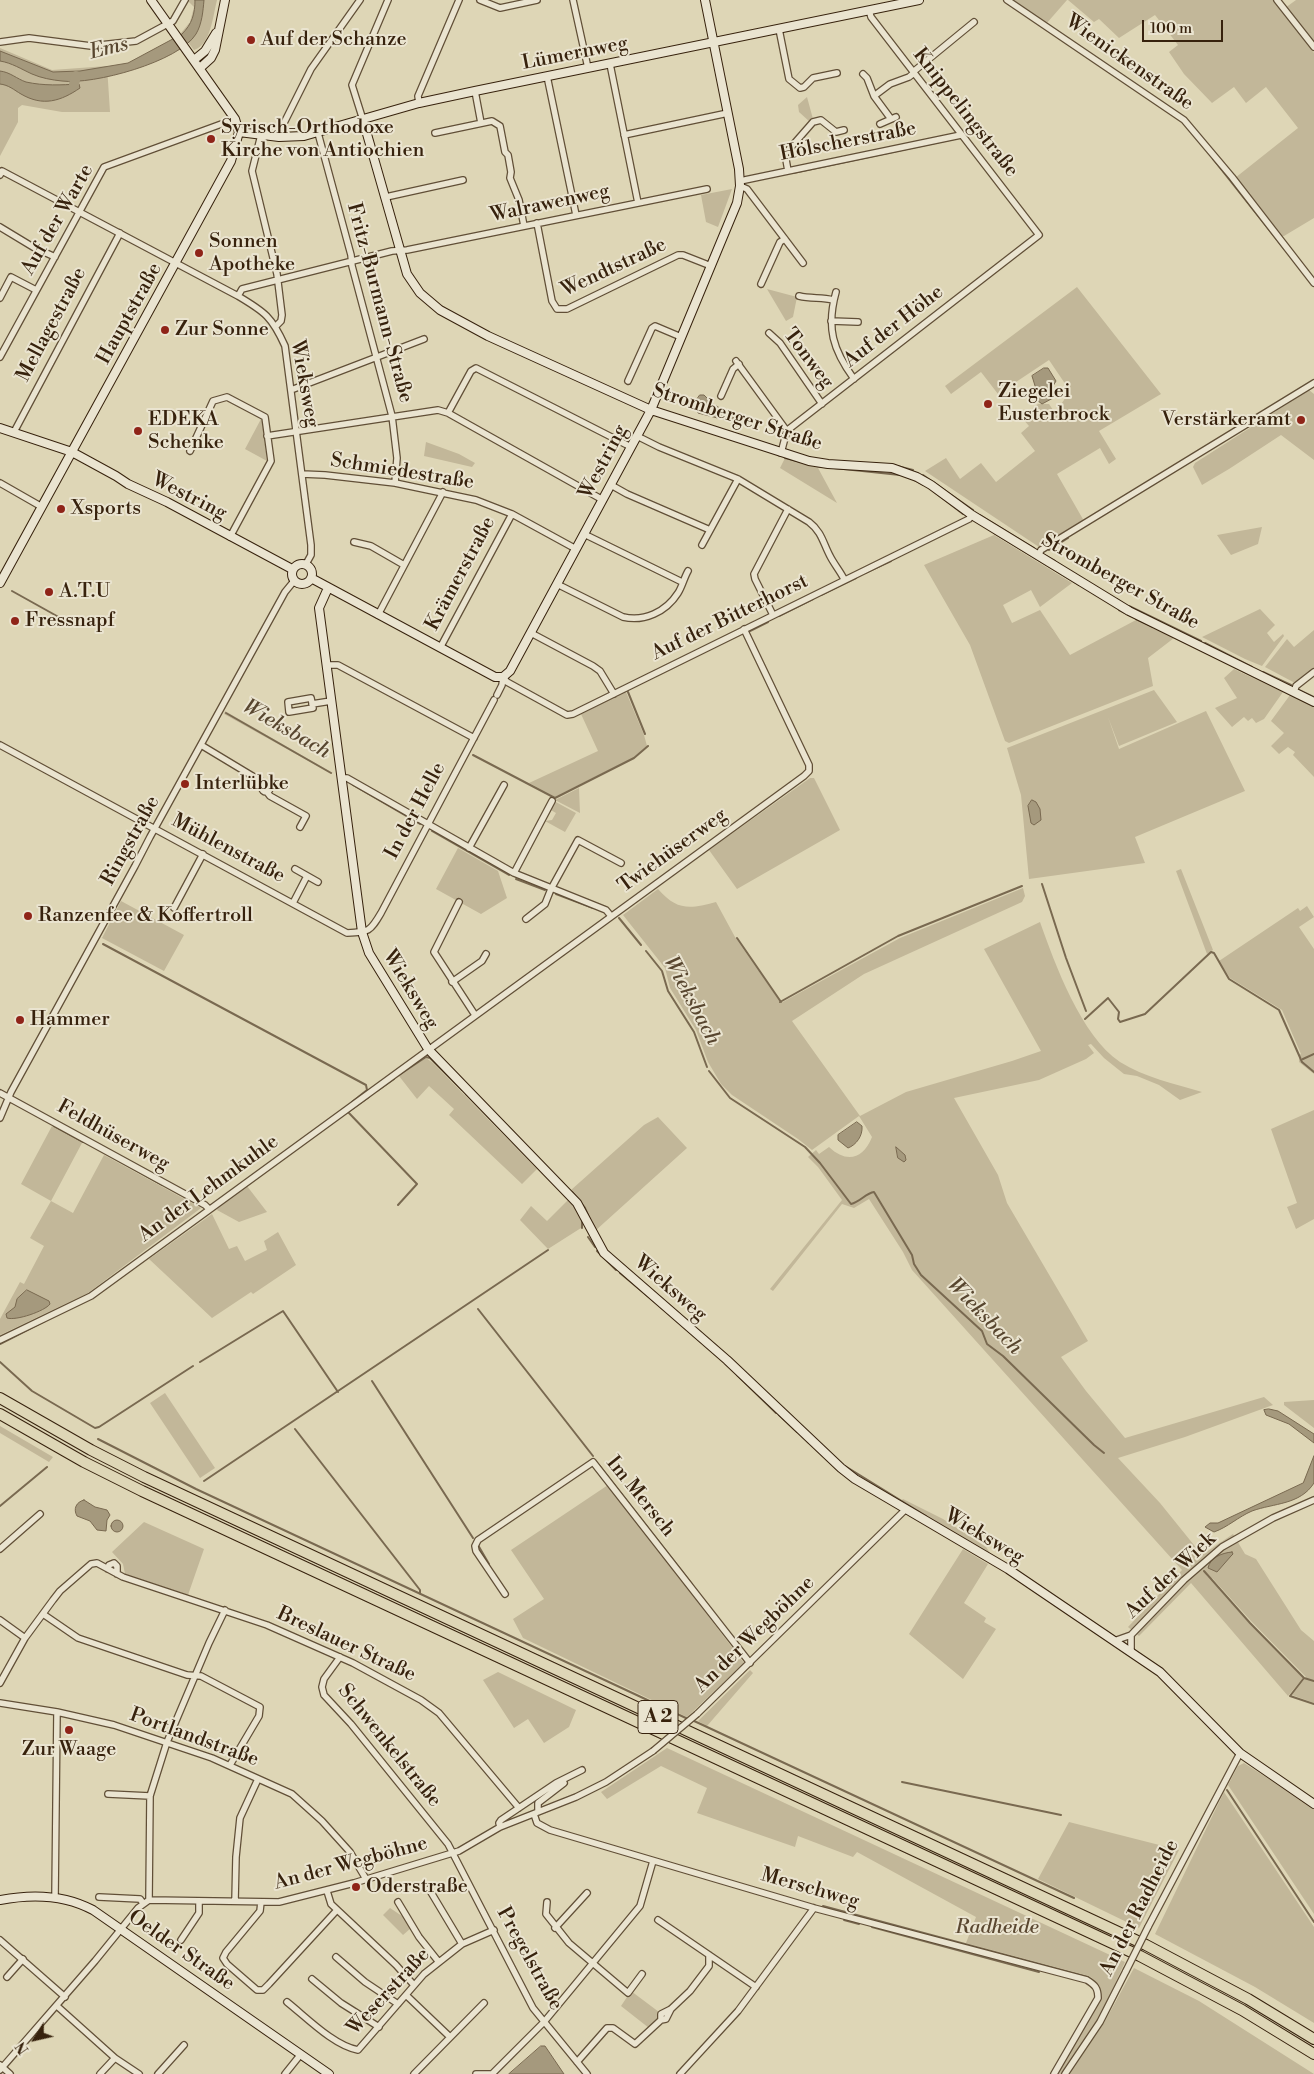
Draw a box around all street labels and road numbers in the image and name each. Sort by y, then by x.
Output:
street label: Wienickenstraße [1060,10,1198,116]
street label: Lümernweg [520,32,630,76]
street label: Knippelingstraße [907,44,1023,182]
street label: Hölscherstraße [778,117,918,167]
street label: Auf der Warte [17,160,99,280]
street label: Walrawenweg [488,180,612,228]
street label: Fritz-Burmann-Straße [341,200,417,406]
street label: Wendtstraße [558,233,670,303]
street label: Hauptstraße [92,259,168,369]
street label: Mellagestraße [12,264,92,386]
street label: Auf der Höhe [839,281,949,373]
street label: Tonweg [777,324,839,394]
street label: Wieksweg [284,338,324,430]
street label: Stromberger Straße [649,379,825,457]
street label: Westring [574,421,634,503]
street label: Schmiedestraße [329,449,475,495]
street label: Westring [148,468,230,526]
street label: Krämerstraße [421,513,501,635]
street label: Stromberger Straße [1037,529,1203,635]
street label: Auf der Bitterhorst [648,570,812,666]
street label: In der Helle [381,759,451,863]
street label: Ringstraße [97,792,165,890]
street label: Twiehüserweg [614,804,732,898]
street label: Mühlenstraße [167,809,289,889]
street label: Wieksweg [377,946,443,1034]
street label: Feldhüserweg [53,1095,173,1177]
street label: An der Lehmkuhle [134,1130,284,1248]
street label: Wieksweg [629,1251,711,1327]
street label: Im Mersch [600,1452,680,1542]
street label: Wieksweg [940,1504,1028,1570]
street label: Auf der Wiek [1121,1528,1221,1624]
street label: An der Wegböhne [690,1572,820,1698]
street label: Breslauer Straße [273,1602,419,1688]
street label: Schwenkelstraße [332,1680,446,1812]
road number: A 2 [638,1700,678,1734]
street label: Portlandstraße [126,1704,262,1772]
street label: An der Wegböhne [272,1832,430,1896]
street label: An der Radheide [1095,1836,1185,1980]
street label: Merschweg [758,1864,862,1914]
street label: Pregelstraße [491,1903,567,2015]
street label: Oelder Straße [123,1905,239,1997]
street label: Weserstraße [343,1943,435,2041]

